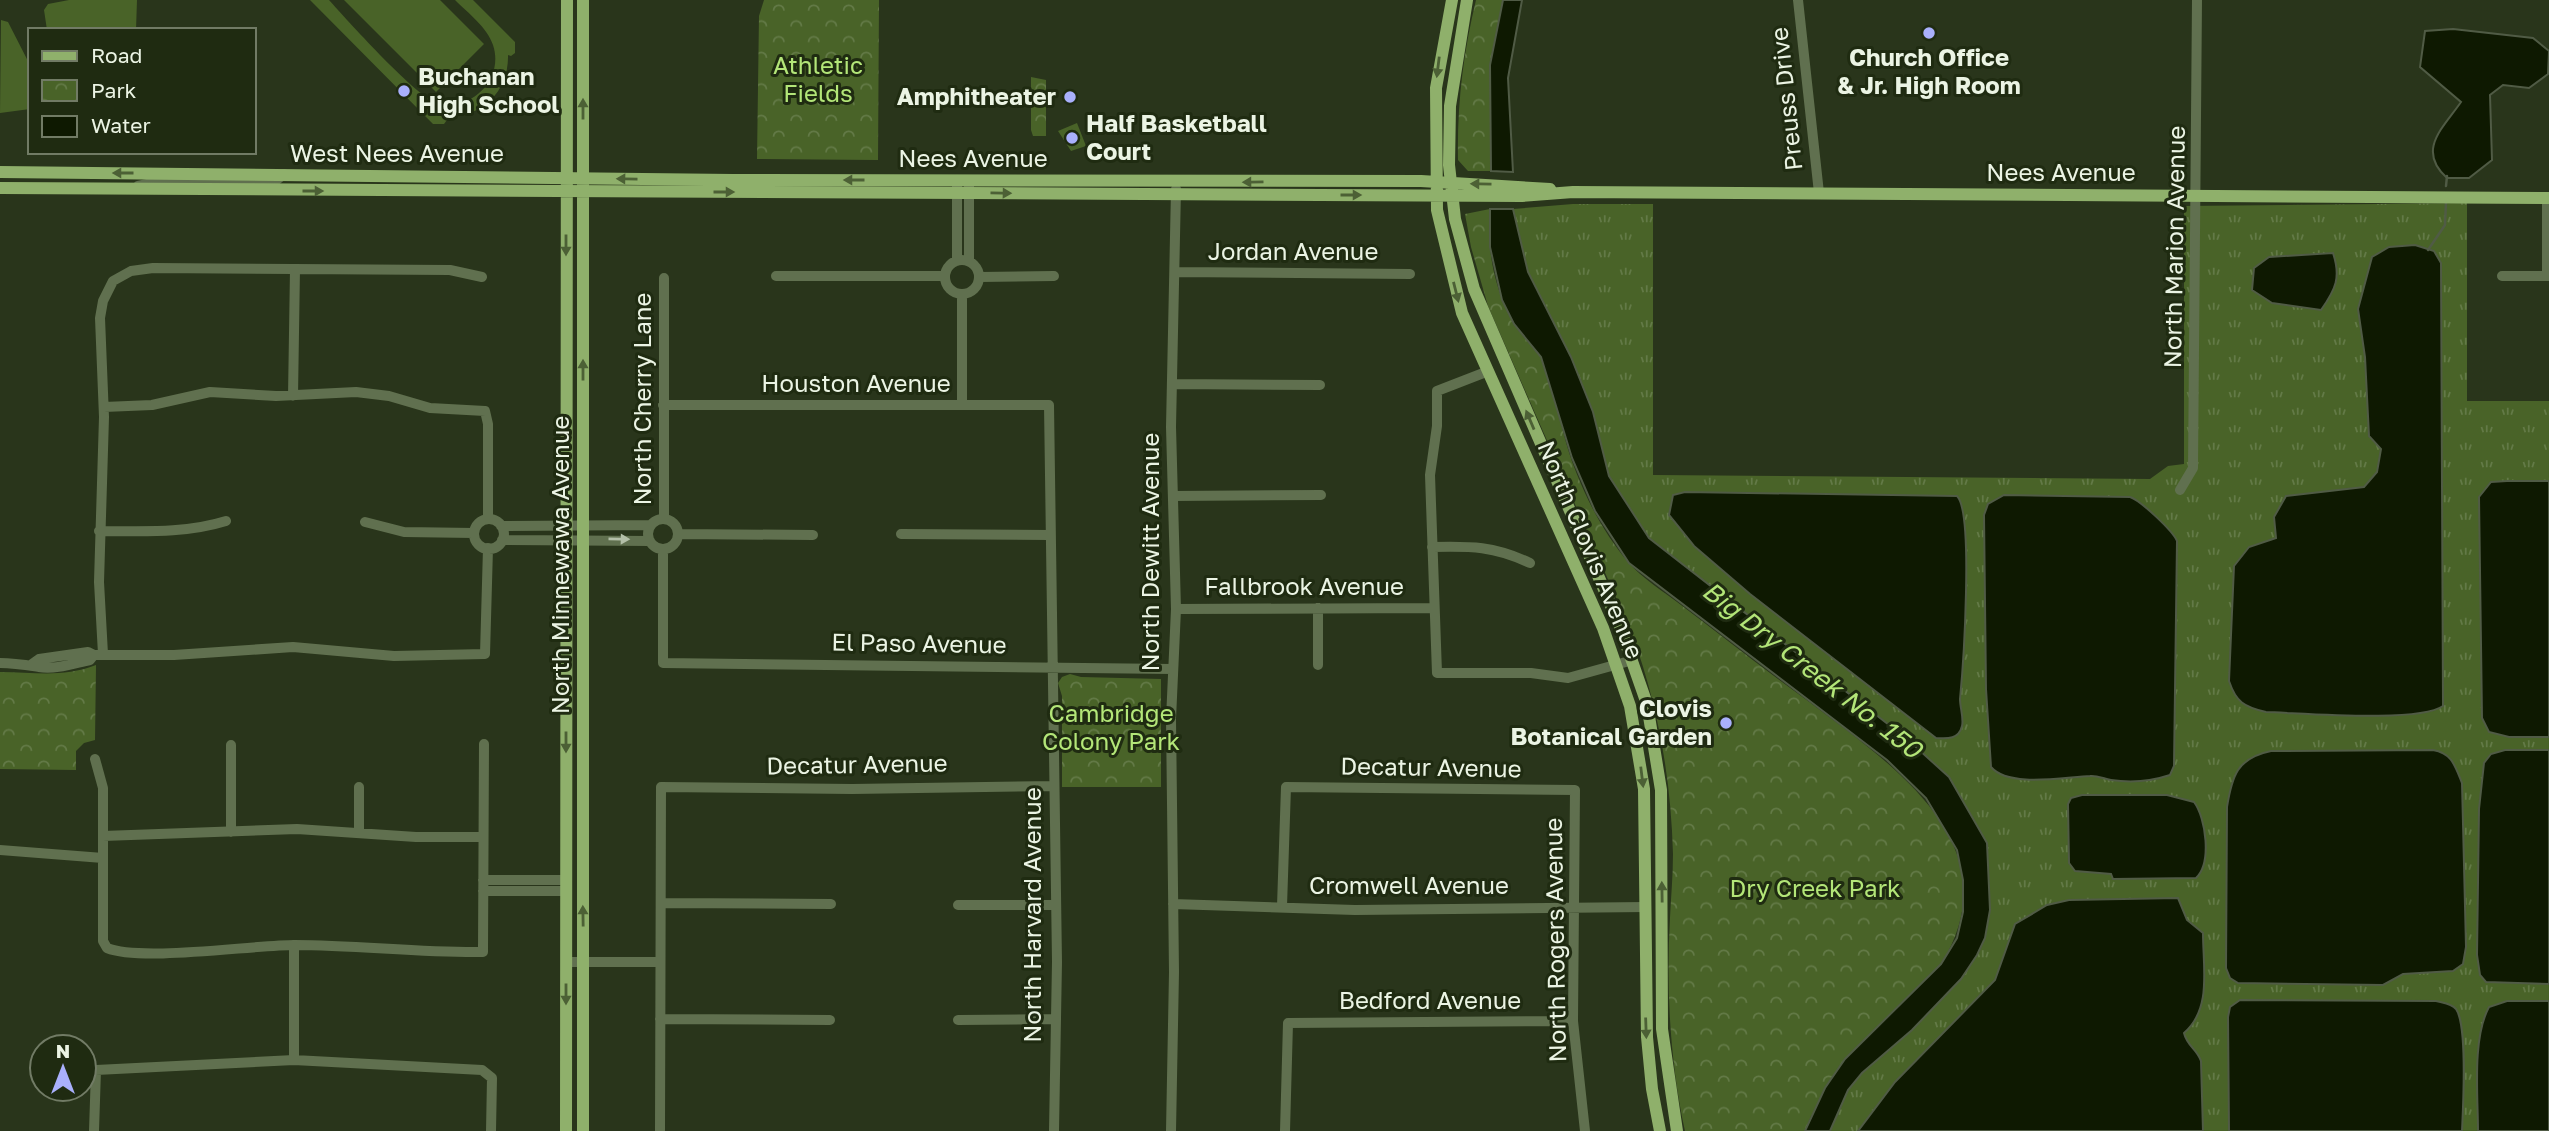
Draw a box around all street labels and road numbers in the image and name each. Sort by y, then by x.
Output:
street label: Preuss Drive [1764,26,1807,172]
street label: North Marion Avenue [2157,125,2190,369]
street label: West Nees Avenue [290,138,504,167]
street label: Nees Avenue [898,143,1048,172]
street label: Nees Avenue [1986,157,2136,186]
street label: Jordan Avenue [1208,236,1378,265]
street label: North Cherry Lane [627,293,656,505]
street label: Houston Avenue [761,368,951,397]
street label: North Minnewawa Avenue [545,416,574,714]
street label: North Dewitt Avenue [1135,433,1164,671]
street label: North Clovis Avenue [1532,436,1650,663]
street label: Fallbrook Avenue [1204,571,1404,600]
street label: El Paso Avenue [831,626,1007,659]
street label: Decatur Avenue [766,747,948,780]
street label: Decatur Avenue [1340,750,1522,783]
street label: North Harvard Avenue [1017,787,1046,1043]
street label: North Rogers Avenue [1538,817,1571,1063]
street label: Cromwell Avenue [1309,870,1509,899]
street label: Bedford Avenue [1339,985,1521,1014]

